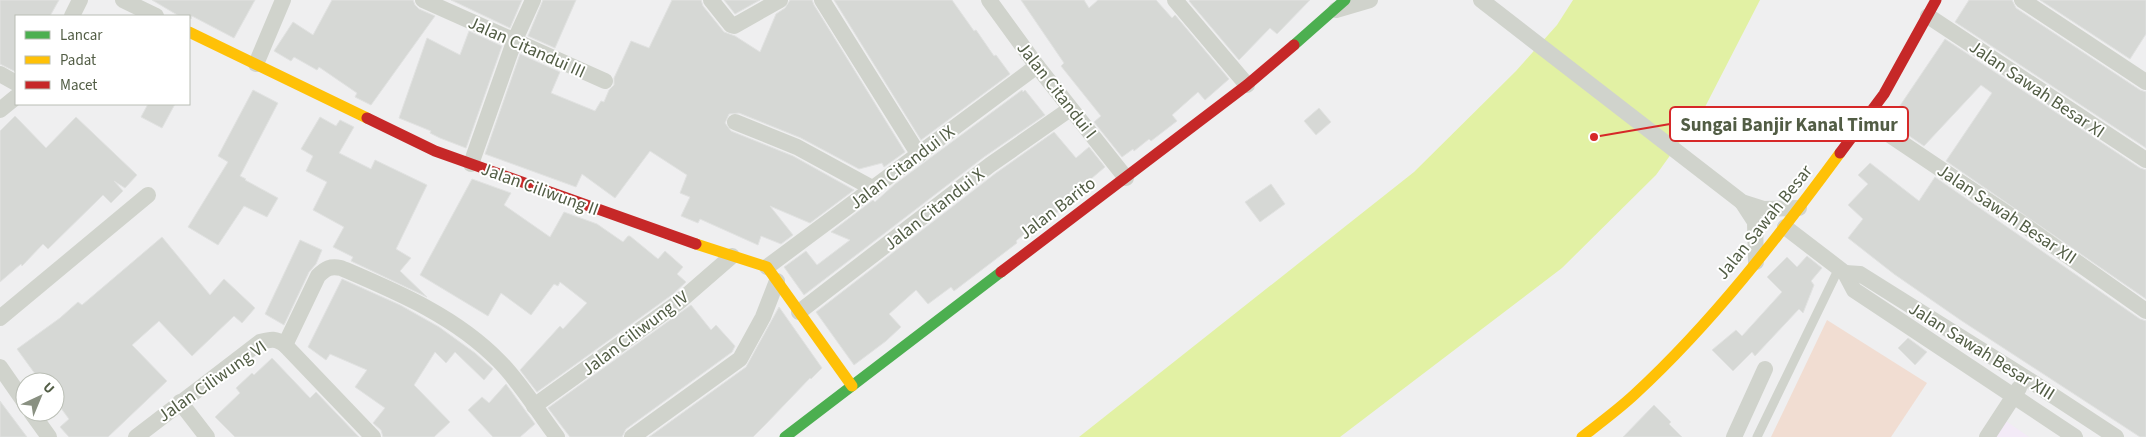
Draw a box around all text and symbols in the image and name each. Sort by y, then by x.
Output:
street label: Jalan Citandui III [464,10,589,85]
legend [15,15,190,105]
text: Lancar [60,25,103,46]
street label: Jalan Sawah Besar XI [1964,35,2109,144]
street label: Jalan Citandui I [1011,37,1102,144]
text: Padat [60,50,96,71]
text: Macet [60,75,97,96]
callout: Sungai Banjir Kanal Timur [1670,107,1908,141]
text: Sungai Banjir Kanal Timur [1680,112,1898,139]
street label: Jalan Citandui IX [845,120,960,215]
street label: Jalan Ciliwung II [478,157,602,222]
street label: Jalan Sawah Besar XII [1932,158,2081,270]
street label: Jalan Sawah Besar [1710,159,1819,285]
street label: Jalan Citandui X [879,162,990,257]
street label: Jalan Barito [1014,171,1101,246]
street label: Jalan Ciliwung IV [577,285,694,382]
street label: Jalan Sawah Besar XIII [1904,296,2060,407]
street label: Jalan Ciliwung VI [153,335,272,428]
north arrow [15,372,65,422]
text: U [38,378,59,399]

